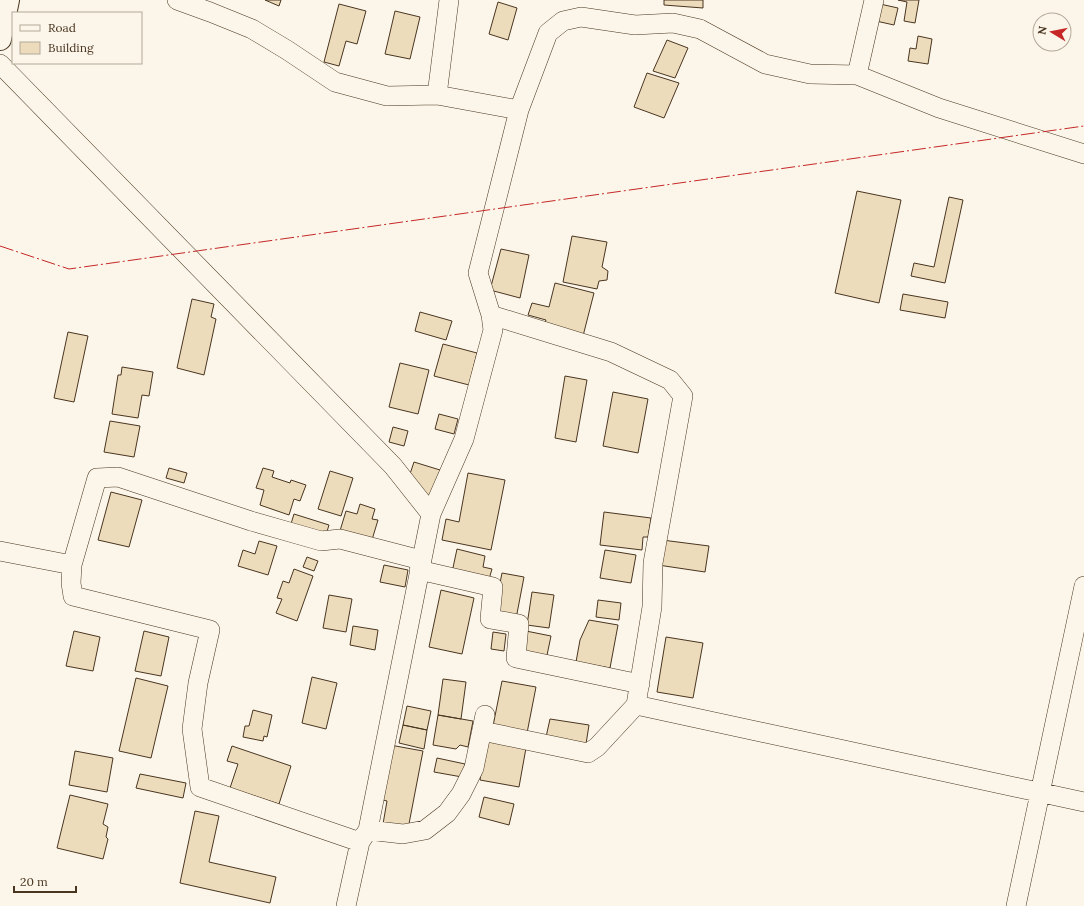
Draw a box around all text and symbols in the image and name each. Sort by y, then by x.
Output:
legend [12,12,142,64]
north arrow [1032,12,1072,52]
text: Road [48,20,76,35]
text: N [1035,24,1050,36]
text: Building [48,40,94,55]
scale bar [14,868,76,894]
text: 20 m [20,874,48,889]

